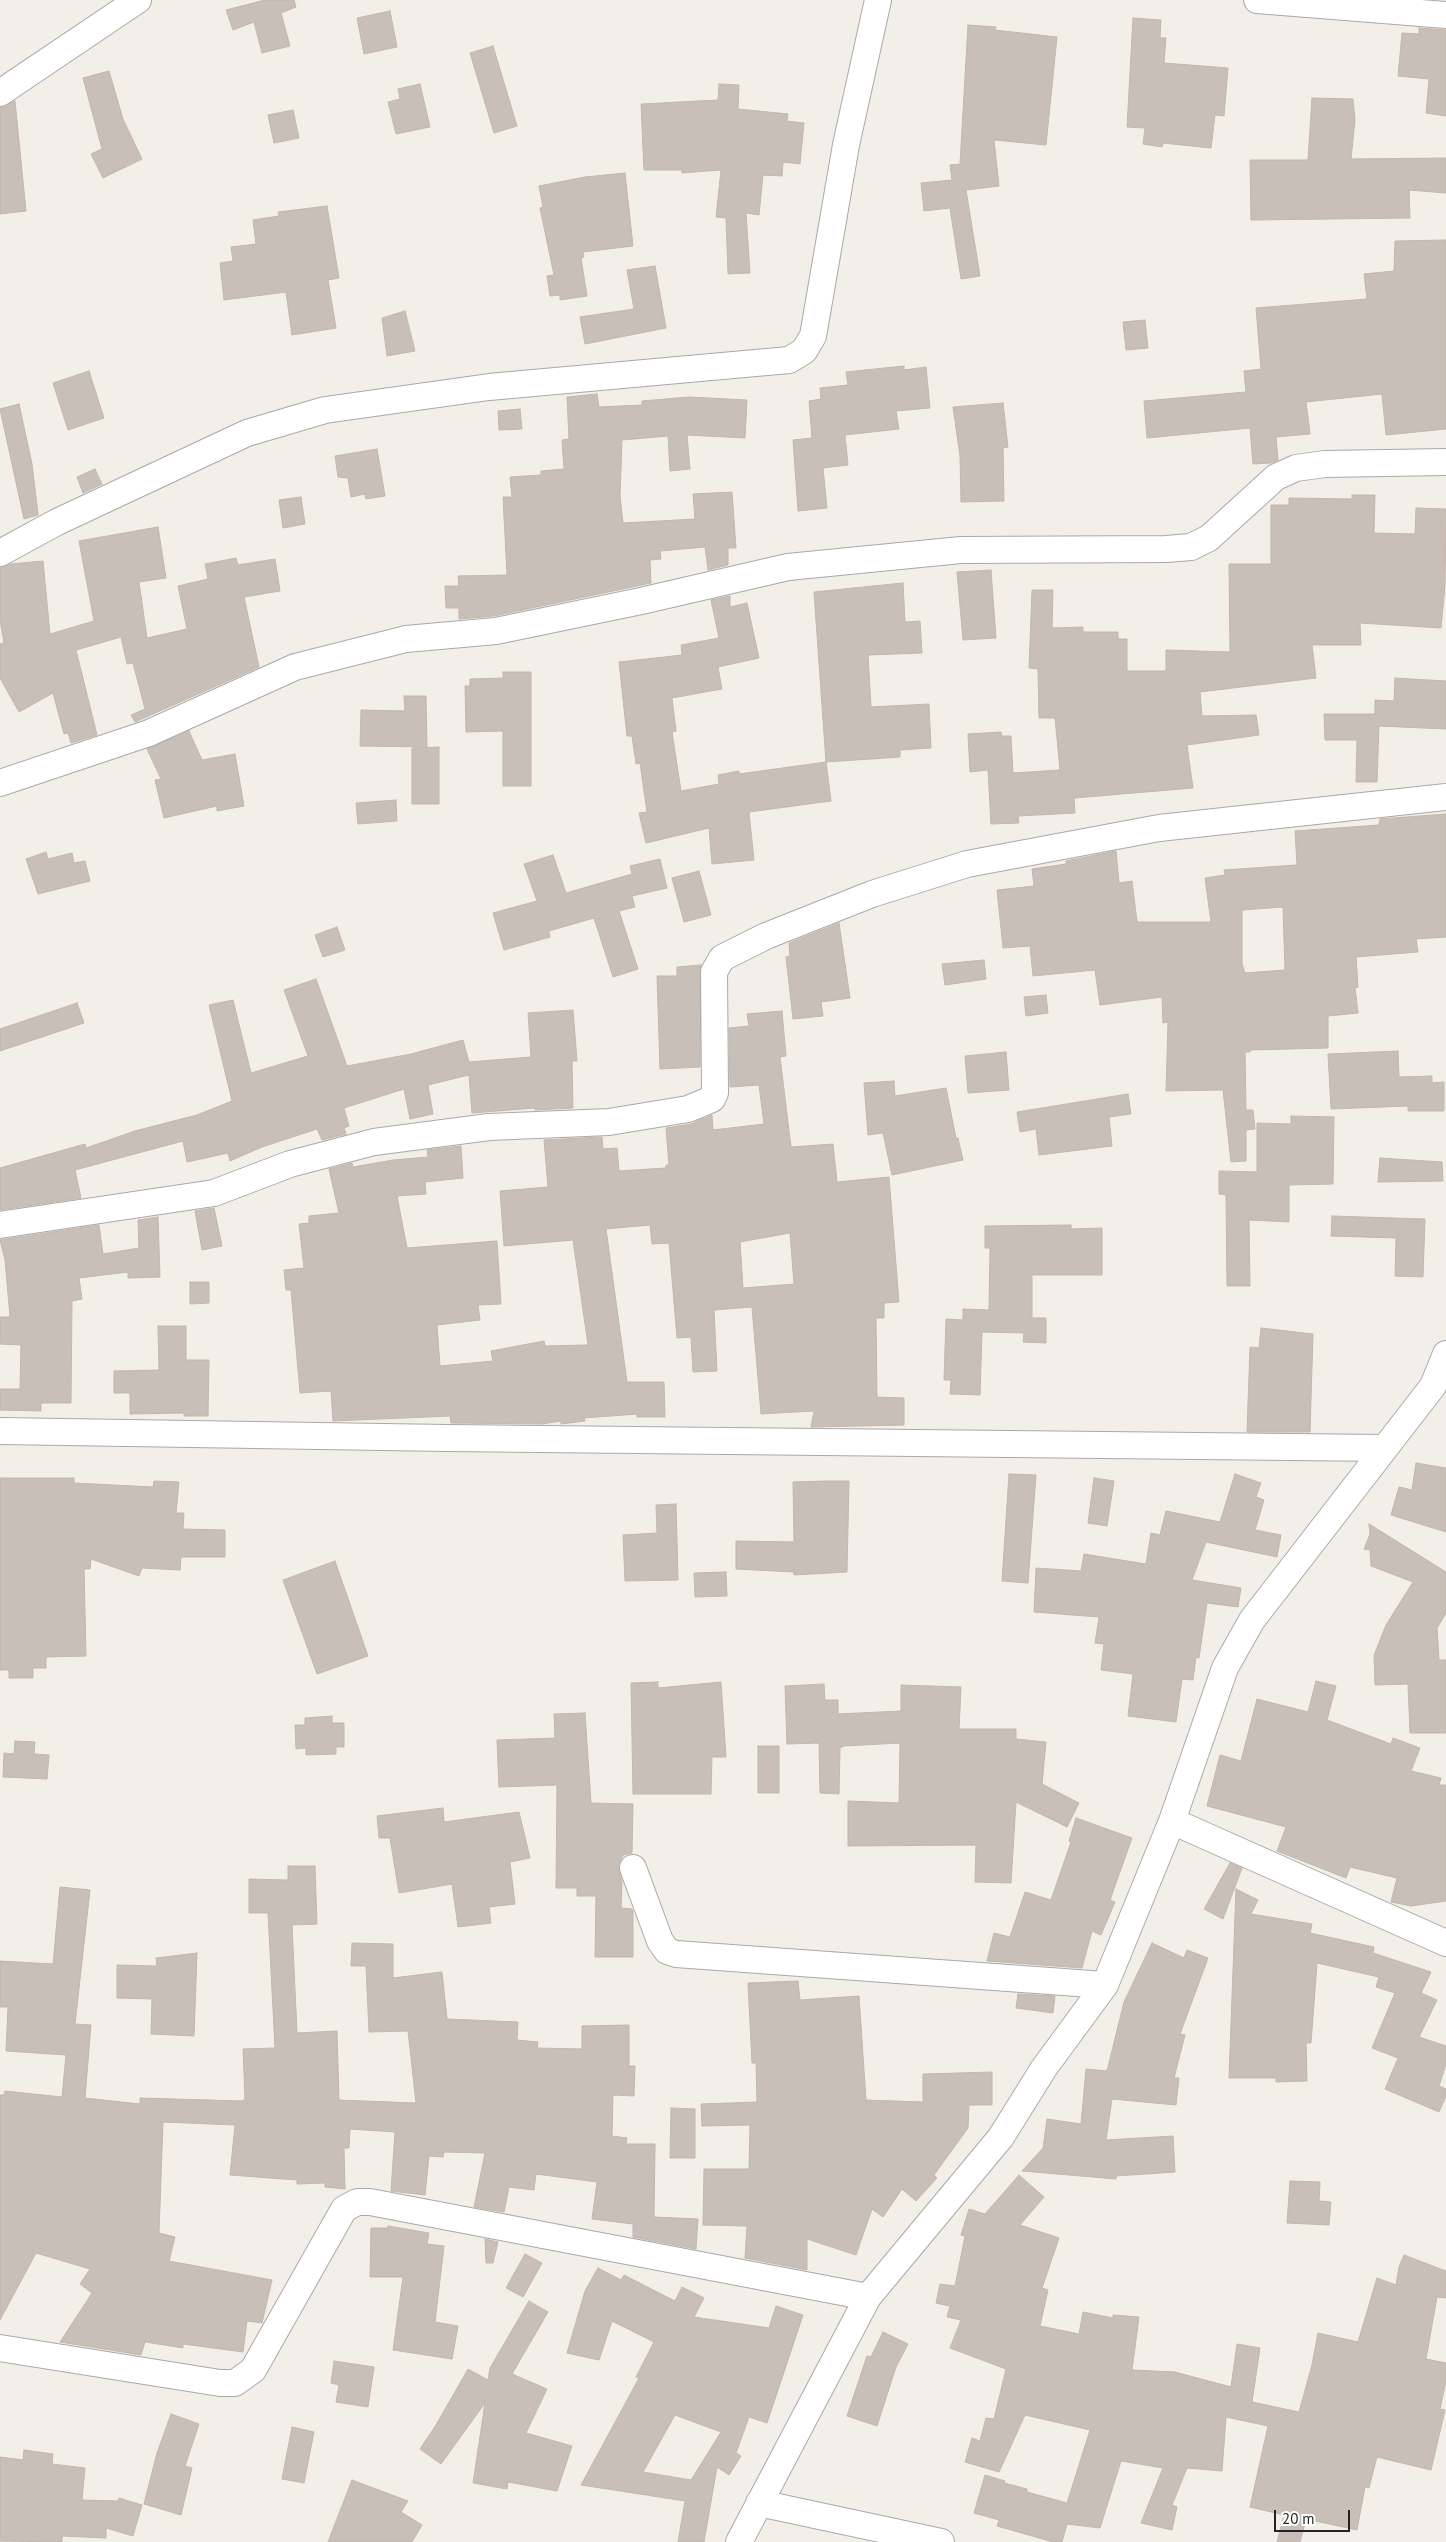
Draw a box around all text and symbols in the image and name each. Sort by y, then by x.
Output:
scale bar [1276,2500,1352,2532]
text: 20 m [1282,2509,1315,2528]

